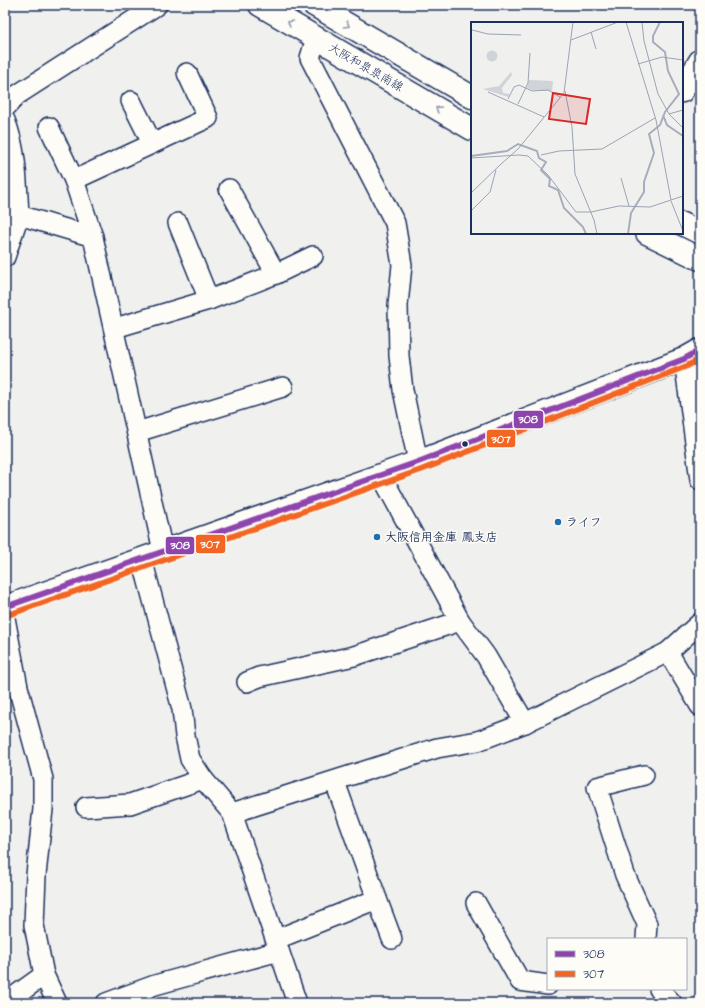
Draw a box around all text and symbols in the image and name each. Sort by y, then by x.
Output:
one-way arrow [287,20,294,27]
one-way arrow [343,20,350,27]
inset map [471,22,683,234]
street label: 大阪和泉泉南線 [325,39,406,96]
one-way arrow [435,107,442,114]
line badge: 308 [513,410,544,429]
text: 308 [517,412,539,427]
line badge: 307 [486,429,516,448]
text: 307 [490,432,511,447]
unlabelled marker [460,439,470,449]
place label: ライフ [566,514,602,531]
marker: ライフ [553,517,563,527]
place label: 大阪信用金庫 鳳支店 [385,529,498,546]
marker: 大阪信用金庫 鳳支店 [372,532,382,542]
line badge: 307 [195,534,226,554]
line badge: 308 [165,536,195,555]
text: 307 [199,537,220,552]
text: 308 [169,538,191,553]
legend [547,938,687,990]
text: 308 [583,946,605,963]
text: 307 [583,966,605,983]

